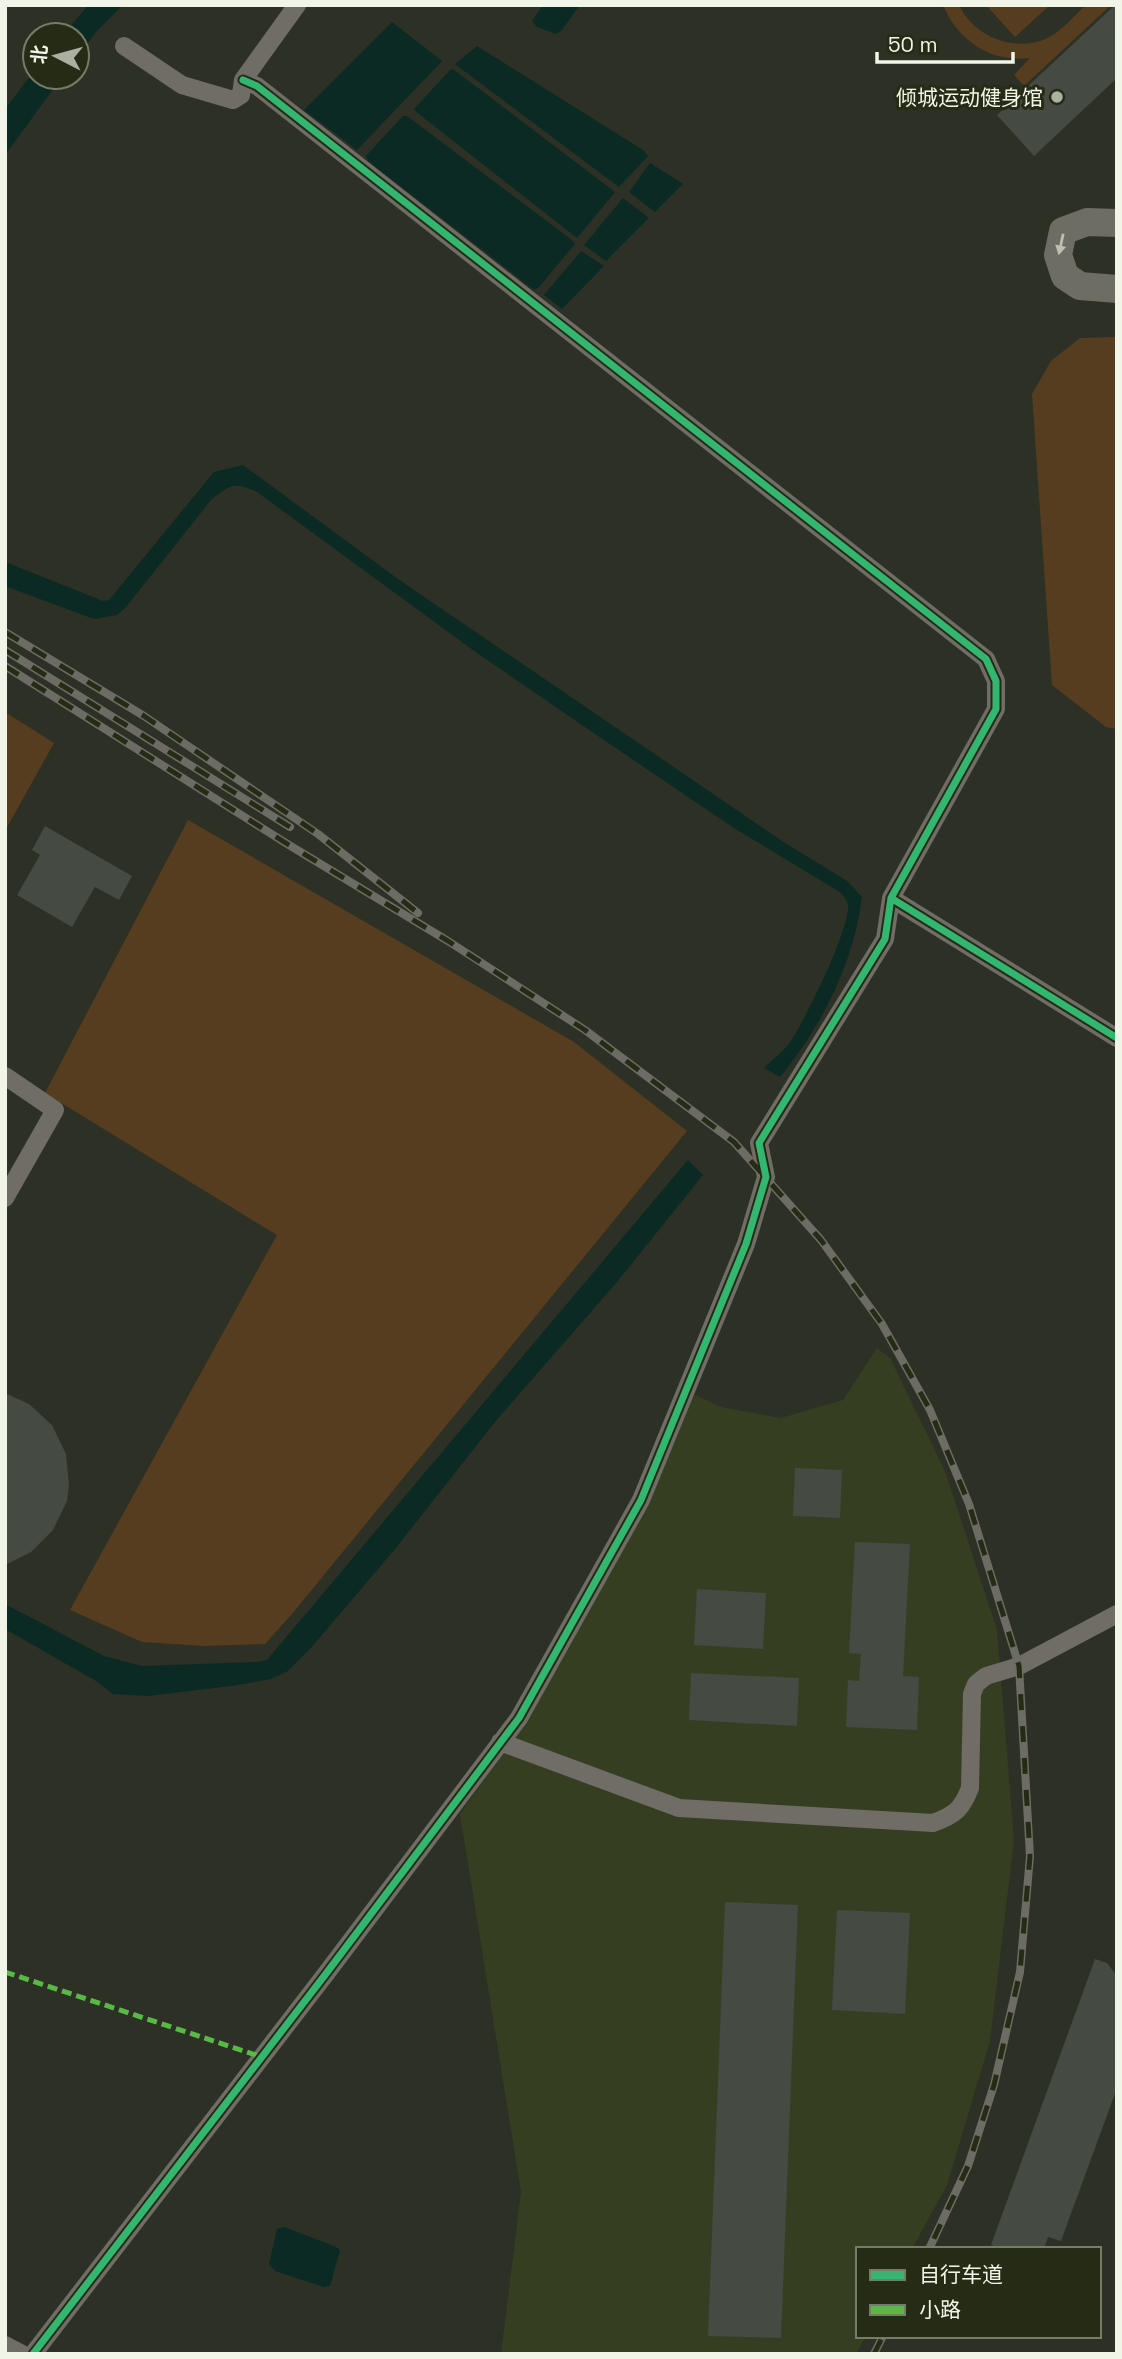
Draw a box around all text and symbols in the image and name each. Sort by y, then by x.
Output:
north arrow [21,21,91,91]
scale bar [877,21,1014,65]
text: 50 m [888,31,938,58]
text: 北 [26,44,53,65]
place label: 倾城运动健身馆 [896,84,1043,111]
marker: 倾城运动健身馆 [1049,89,1065,105]
one-way arrow [1055,233,1066,255]
legend [856,2247,1101,2338]
text: 自行车道 [919,2261,1003,2288]
text: 小路 [919,2296,961,2323]

